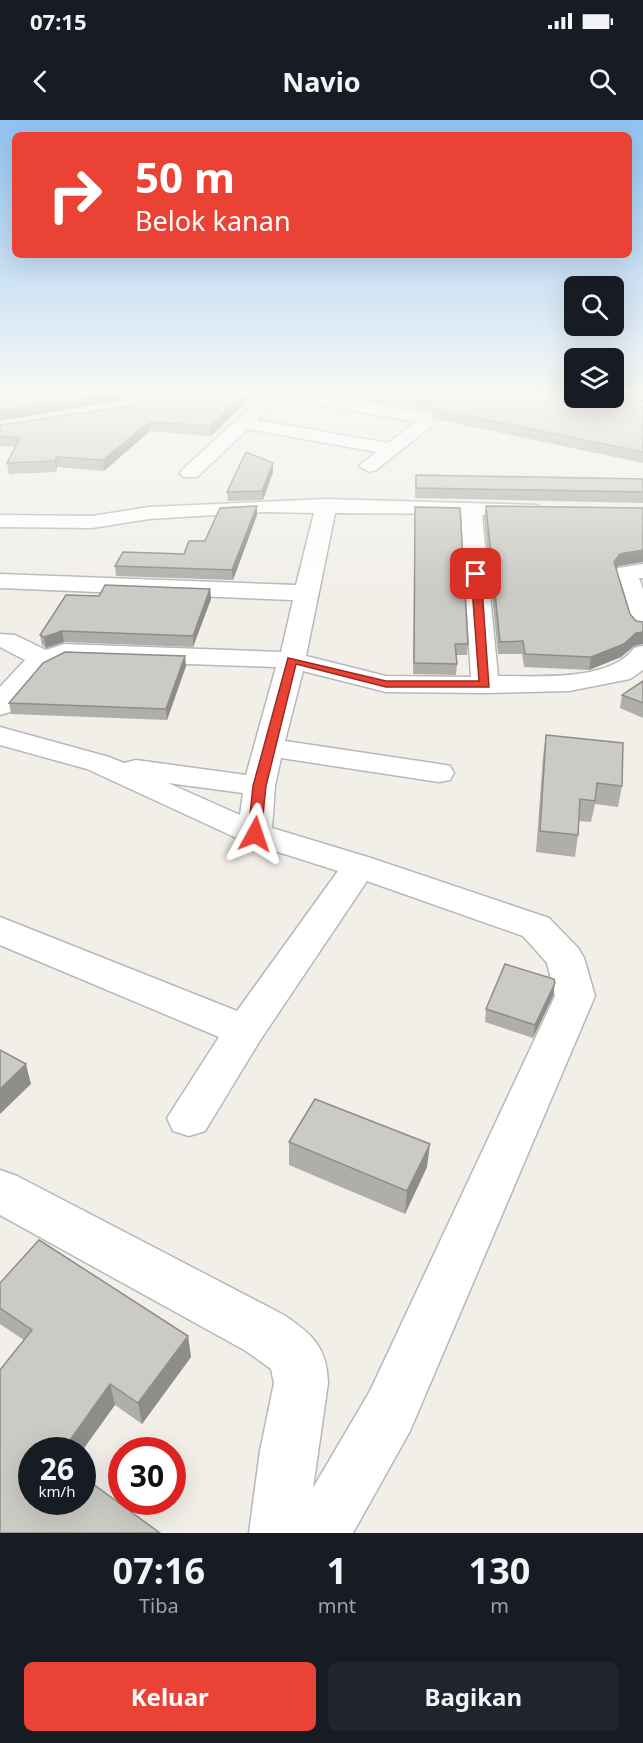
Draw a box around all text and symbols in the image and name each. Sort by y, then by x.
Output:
text: 07:15 [30,6,87,36]
text: Navio [282,63,361,100]
icon: back [24,65,57,98]
icon: search [586,65,619,98]
text: 50 m [135,148,235,205]
icon: right [36,156,114,234]
text: Belok kanan [135,202,291,239]
map controls [564,276,624,408]
button: search [564,276,624,336]
button: layers [564,348,624,408]
pin [450,548,501,599]
icon: arrive [459,557,492,590]
position arrow [223,802,287,866]
speed limit sign: 30 [108,1437,186,1515]
text: 26 [40,1448,74,1489]
text: km/h [39,1481,75,1501]
text: 07:16 [113,1546,205,1595]
text: 1 [327,1546,347,1595]
text: 130 [469,1546,530,1595]
text: Tiba [139,1592,179,1619]
text: mnt [318,1592,356,1619]
text: m [490,1592,509,1619]
button: Keluar [24,1662,316,1731]
button: Bagikan [328,1662,619,1731]

